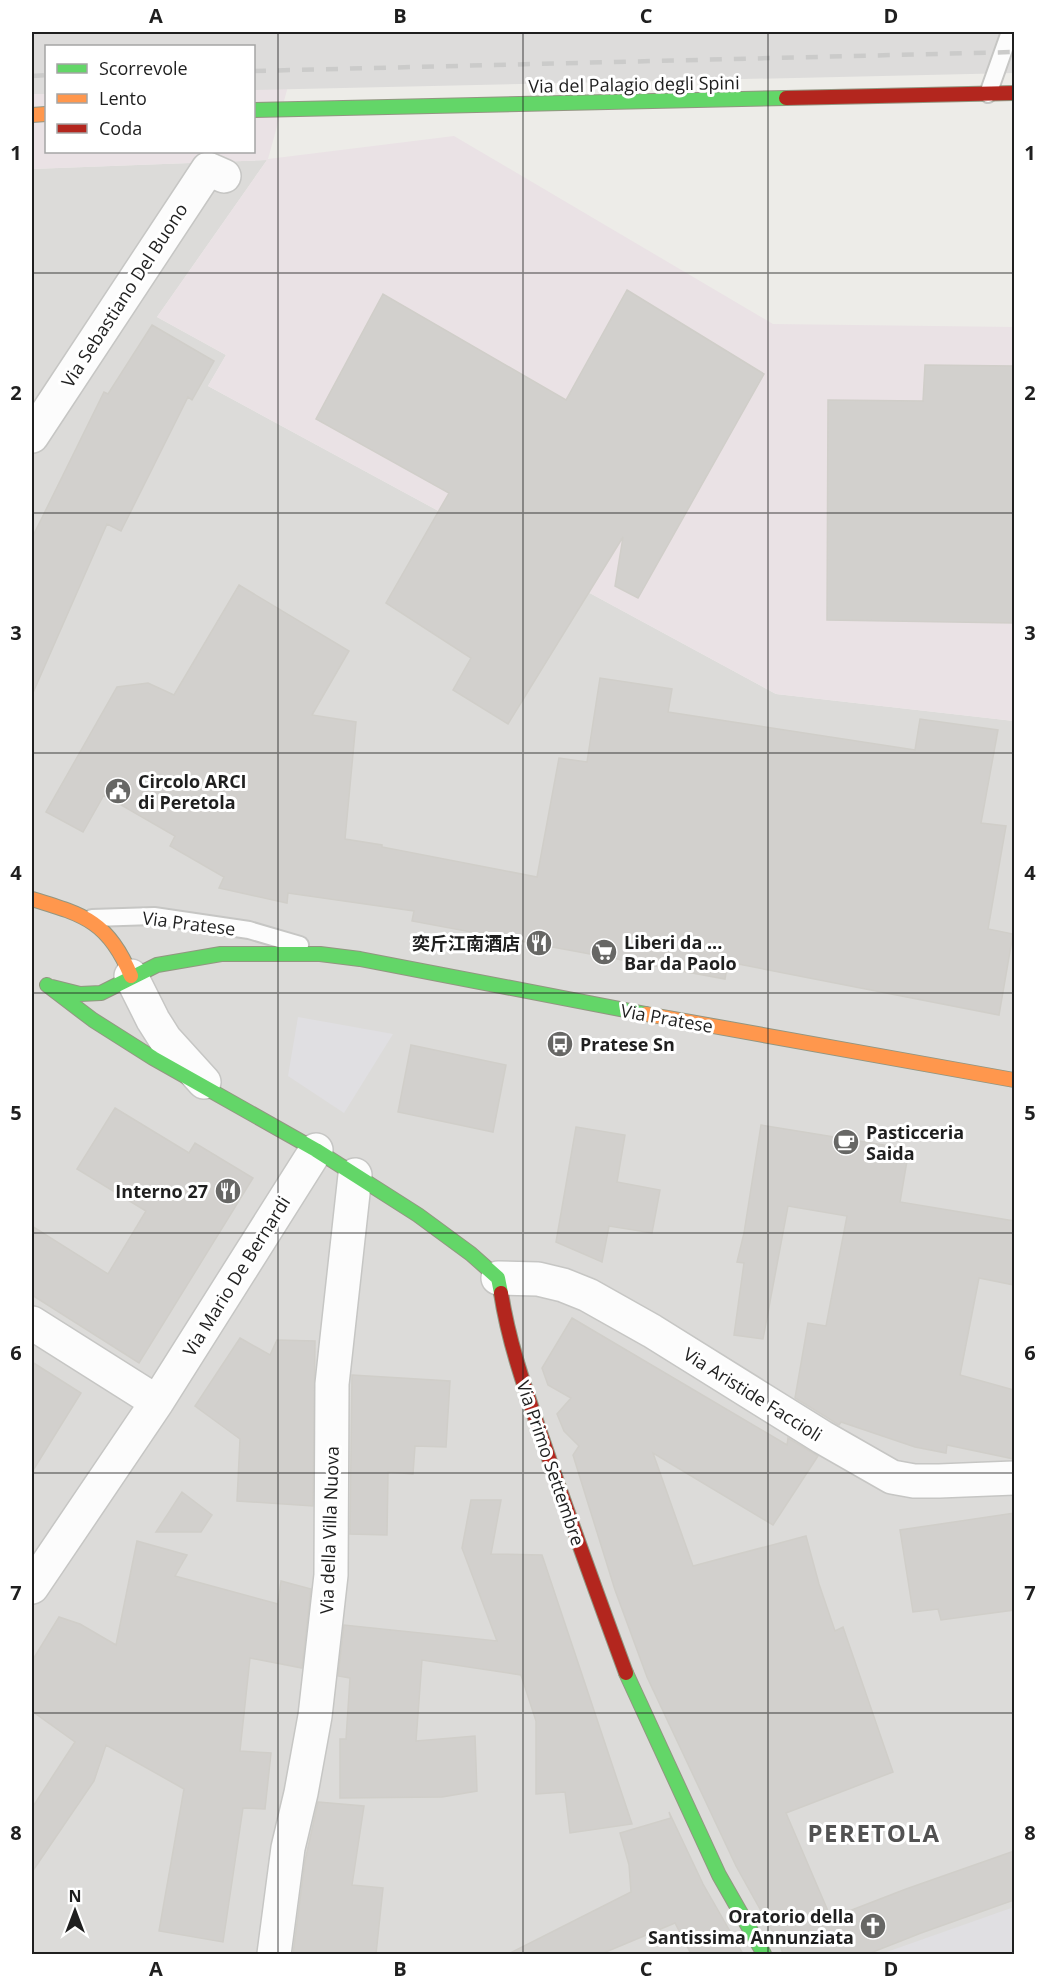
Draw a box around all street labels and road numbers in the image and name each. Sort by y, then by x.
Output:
street label: Via del Palagio degli Spini [528,70,740,98]
street label: Via Sebastiano Del Buono [55,198,193,392]
street label: Via Pratese [141,905,237,941]
street label: Via Pratese [619,998,715,1038]
street label: Via Mario De Bernardi [177,1191,295,1361]
street label: Via Aristide Faccioli [679,1342,827,1446]
street label: Via Primo Settembre [512,1377,590,1549]
street label: Via della Villa Nuova [314,1445,344,1615]

